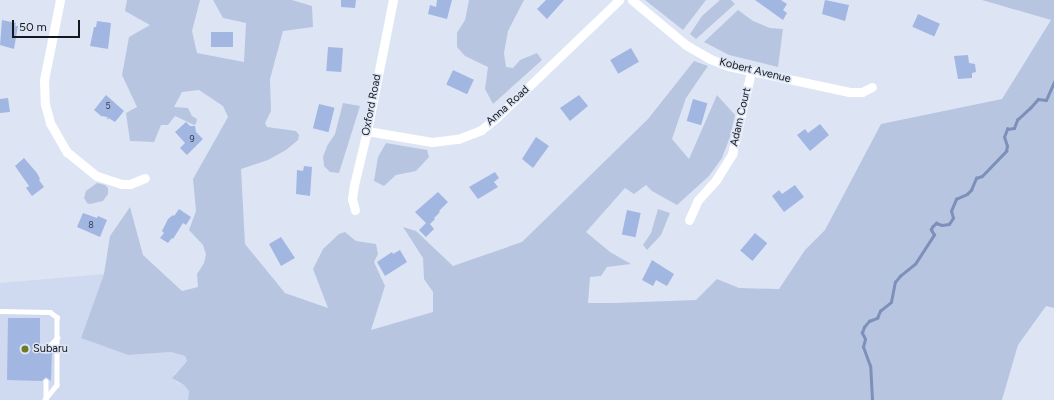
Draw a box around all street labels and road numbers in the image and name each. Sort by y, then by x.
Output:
street label: Kobert Avenue [718,56,792,86]
street label: Oxford Road [360,73,384,137]
street label: Anna Road [484,83,532,129]
street label: Adam Court [728,86,754,148]

